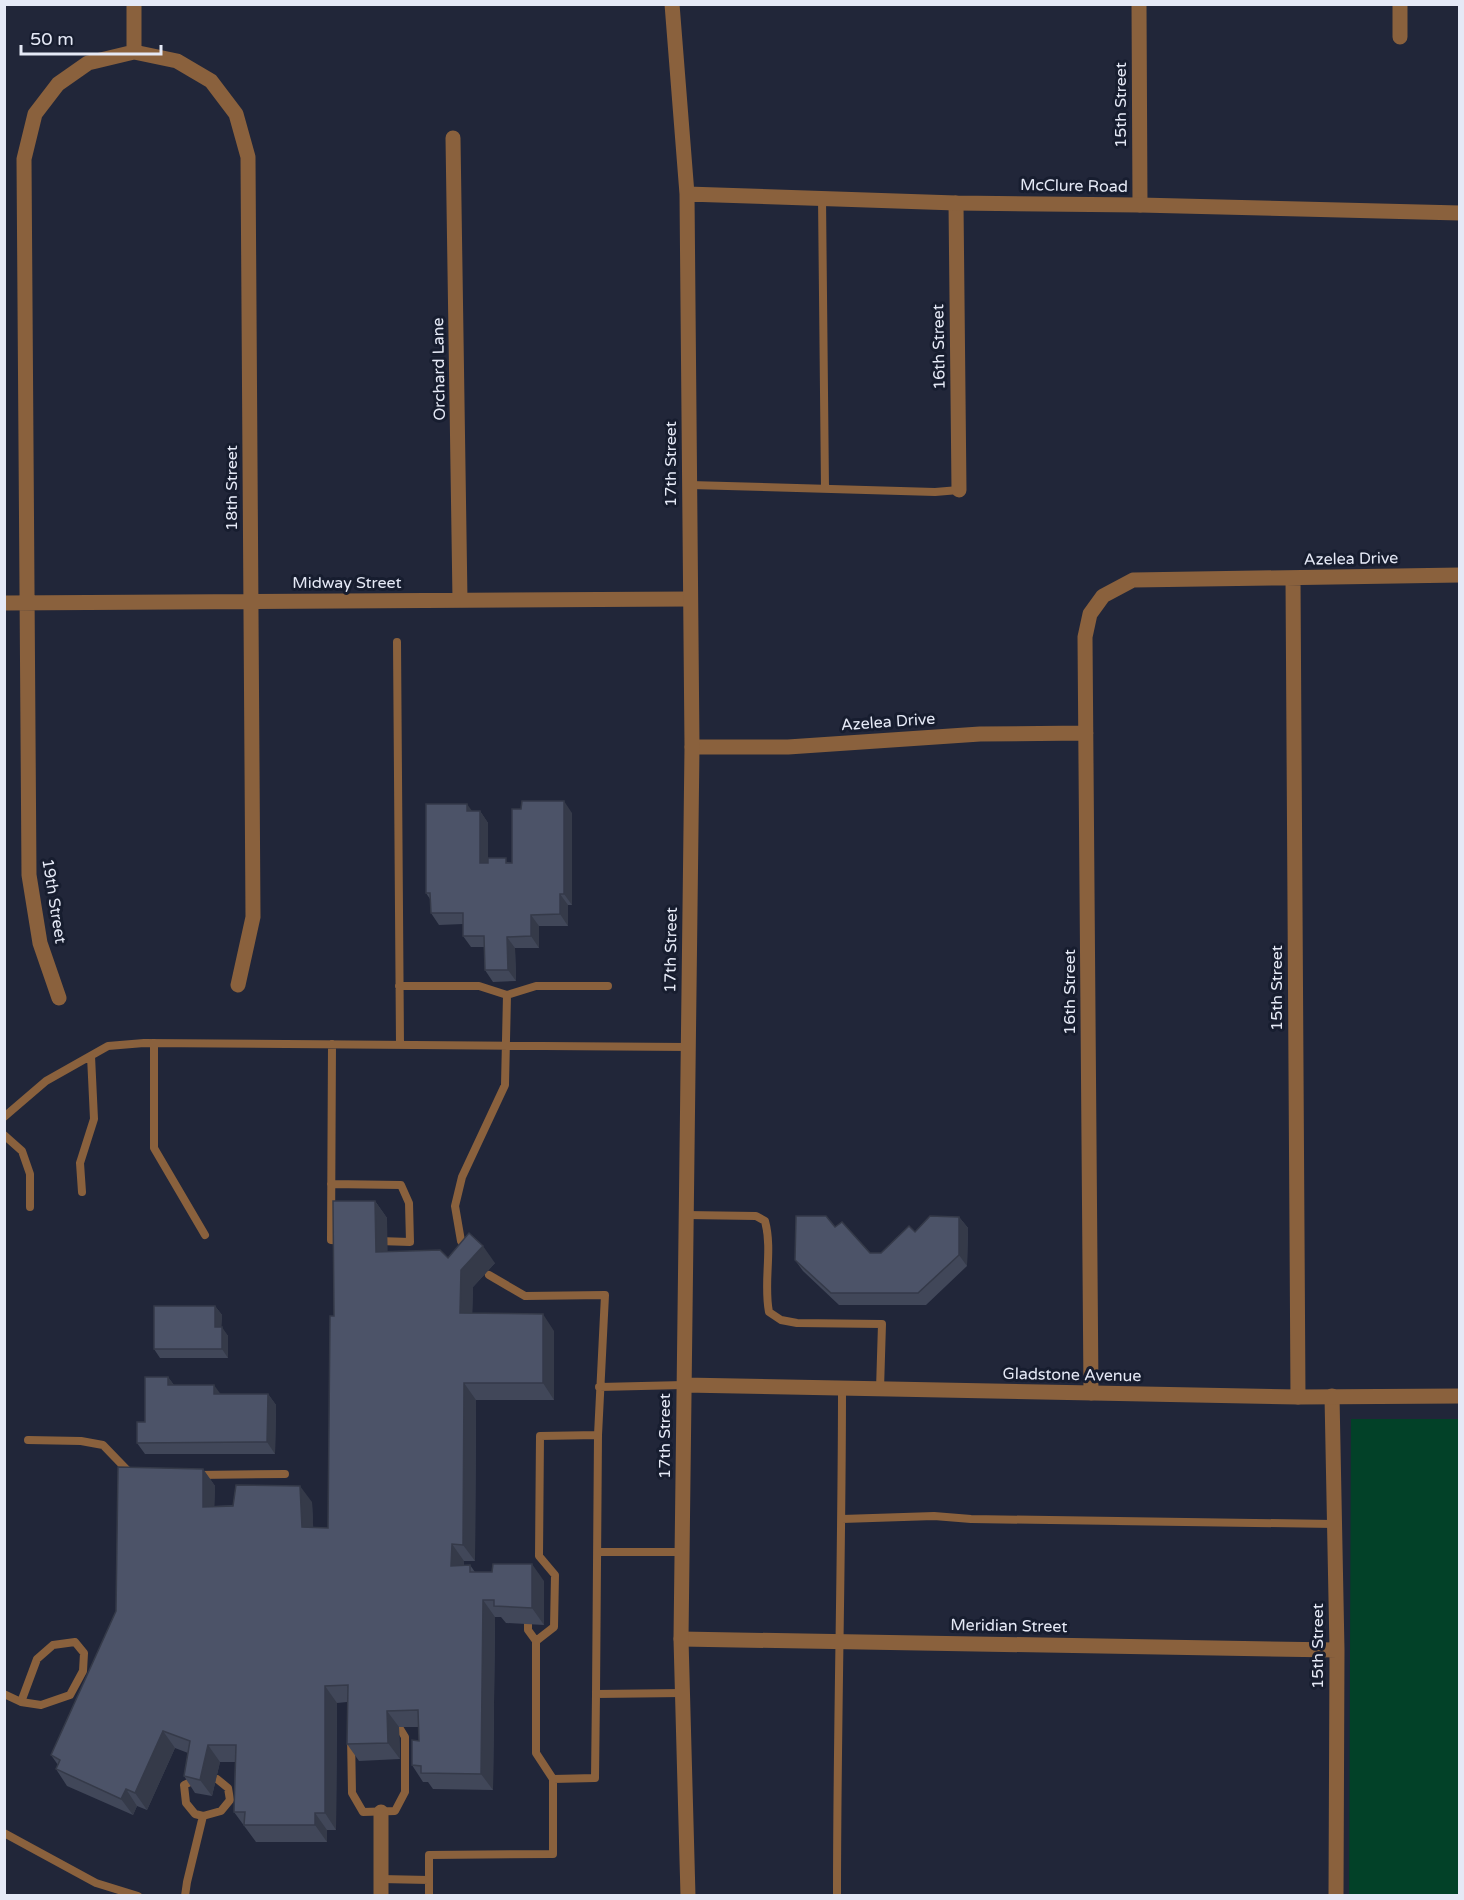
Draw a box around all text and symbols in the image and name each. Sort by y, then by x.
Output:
scale bar [21,18,160,56]
text: 50 m [30,28,74,50]
street label: 15th Street [1111,62,1131,148]
street label: McClure Road [1020,175,1128,197]
street label: 16th Street [928,304,950,390]
street label: Orchard Lane [428,317,450,421]
street label: 17th Street [661,421,681,507]
street label: 18th Street [222,445,242,531]
street label: Azelea Drive [1304,548,1398,570]
street label: Midway Street [292,573,402,593]
street label: Azelea Drive [840,709,936,735]
street label: 19th Street [37,857,71,945]
street label: 17th Street [660,907,682,993]
street label: 15th Street [1267,945,1287,1031]
street label: 16th Street [1060,949,1080,1035]
street label: Gladstone Avenue [1002,1364,1142,1386]
street label: 17th Street [655,1393,675,1479]
street label: 15th Street [1308,1603,1328,1689]
street label: Meridian Street [950,1615,1068,1637]

